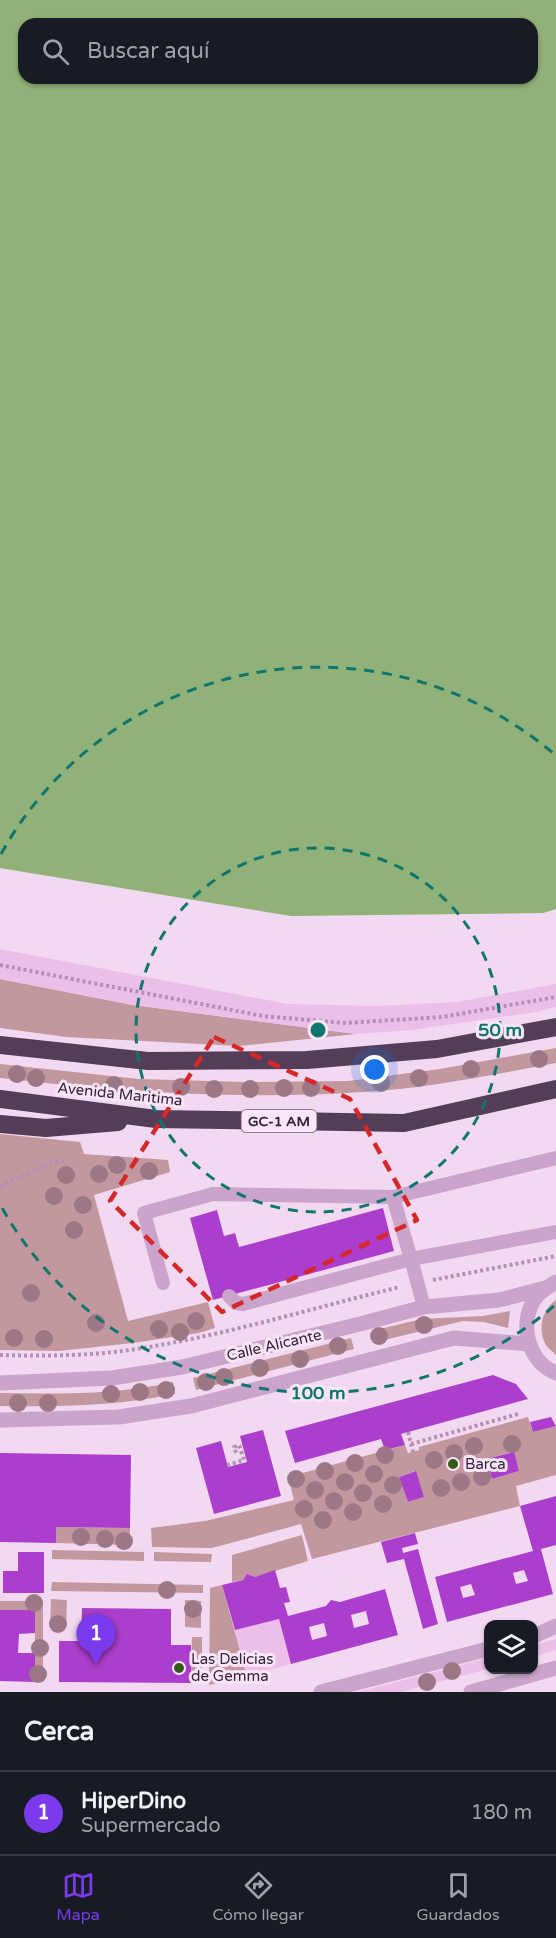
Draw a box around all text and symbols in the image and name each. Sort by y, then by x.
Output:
search box [18,18,538,84]
icon: search [39,35,72,68]
text: Buscar aquí [87,38,209,64]
text: 50 m [478,1019,522,1041]
centre of rings [308,1020,328,1040]
your location [360,1055,389,1084]
street label: Avenida Maritima [57,1078,183,1110]
road number: GC-1 AM [242,1110,316,1132]
street label: Calle Alicante [225,1325,323,1365]
text: 100 m [290,1382,346,1404]
place label: Barca [465,1455,506,1473]
marker: Barca [446,1457,460,1471]
pin: 1 [76,1614,116,1664]
map controls [484,1620,538,1674]
button: layers [484,1620,538,1674]
place label: Las Delicias de Gemma [191,1650,273,1685]
marker: Las Delicias de Gemma [172,1661,186,1675]
text: Cerca [24,1716,94,1747]
text: HiperDino [81,1788,186,1814]
text: 1 [37,1801,50,1825]
text: 180 m [471,1801,532,1825]
text: Supermercado [81,1814,221,1838]
tab: Mapa [56,1869,100,1925]
tab: Cómo llegar [212,1869,304,1925]
tab: Guardados [416,1869,500,1925]

